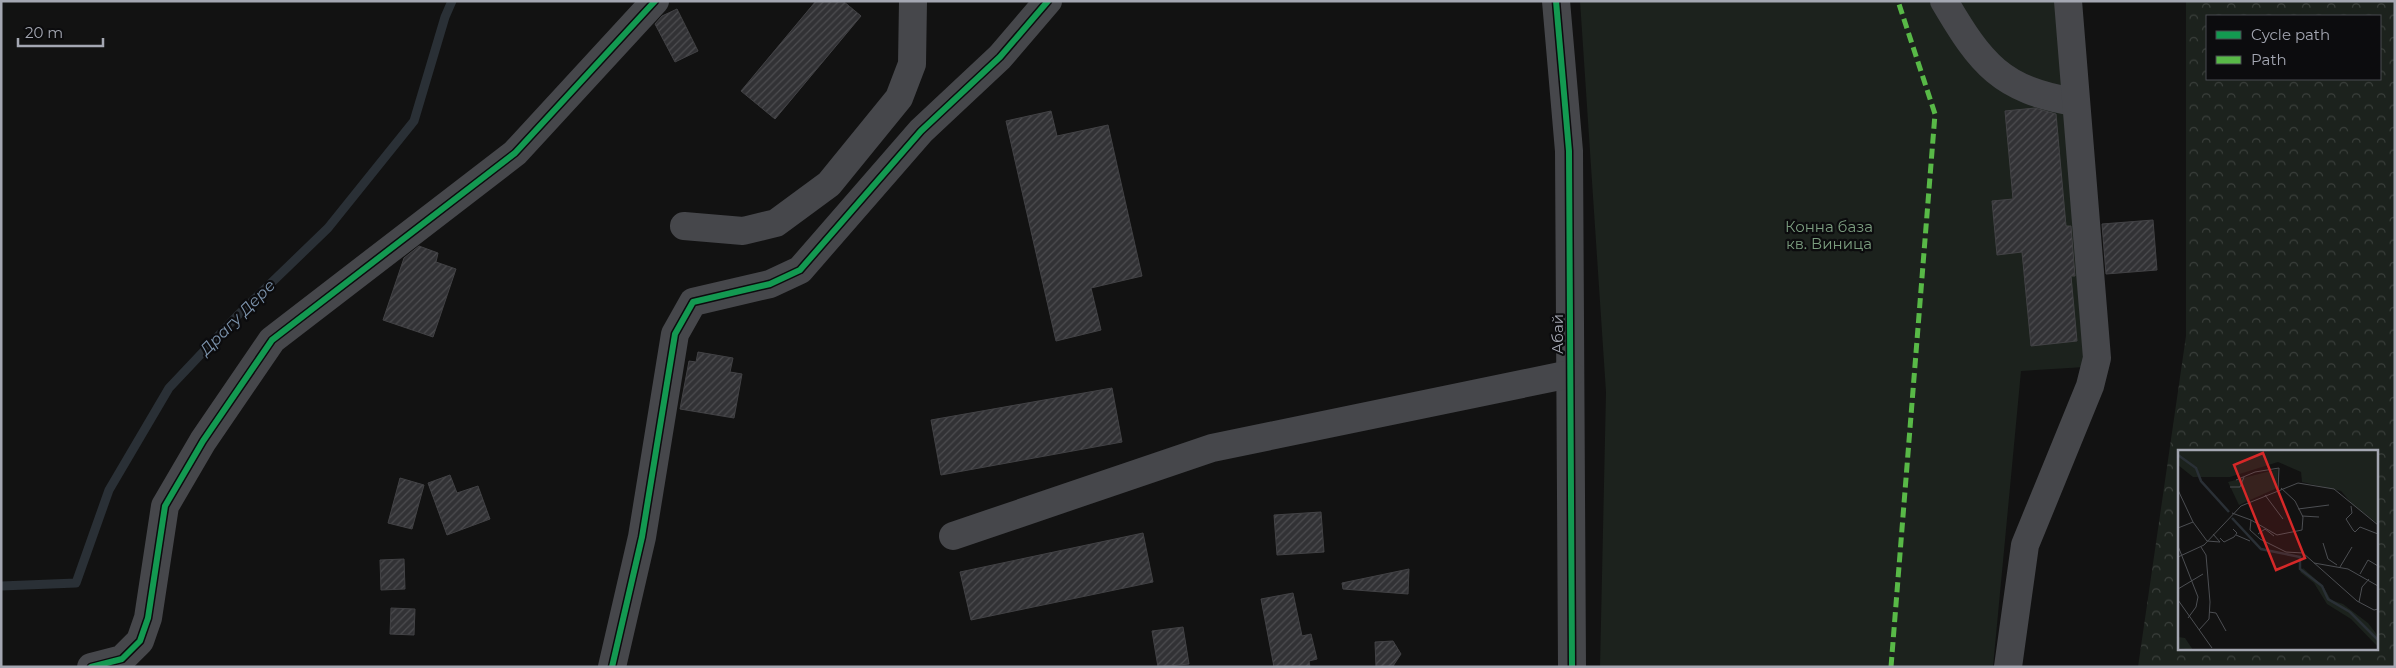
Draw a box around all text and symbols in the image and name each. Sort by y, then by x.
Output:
scale bar [18,15,102,47]
legend [2206,15,2381,80]
text: 20 m [25,23,63,42]
text: Cycle path [2251,25,2330,44]
text: Path [2251,50,2287,69]
park label: Конна база кв. Виница [1785,217,1873,253]
water label: Драгу Дере [194,276,279,360]
street label: Абай [1548,314,1567,354]
inset map [2178,450,2378,650]

